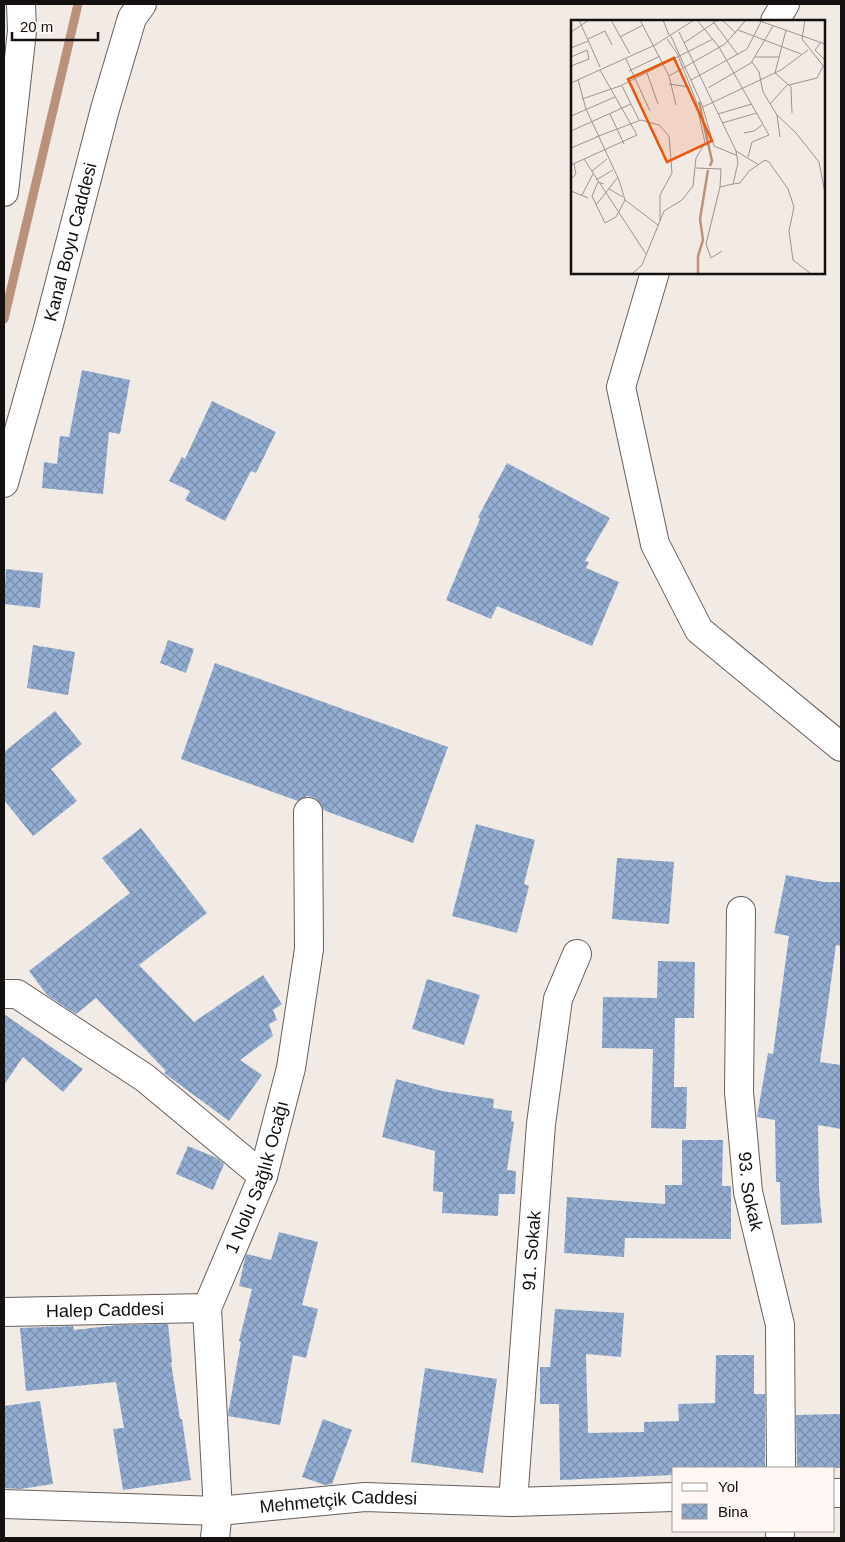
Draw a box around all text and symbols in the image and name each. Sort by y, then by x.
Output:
scale bar [12,10,99,42]
text: 20 m [20,18,53,35]
inset map [571,20,825,274]
street label: Kanal Boyu Caddesi [40,161,101,323]
street label: 1 Nolu Sağlık Ocağı [221,1099,292,1256]
street label: 93. Sokak [734,1151,767,1234]
street label: 91. Sokak [519,1209,545,1291]
street label: Halep Caddesi [46,1299,164,1321]
legend [672,1467,835,1532]
text: Yol [718,1478,738,1495]
street label: Mehmetçik Caddesi [259,1487,418,1517]
text: Bina [718,1503,749,1520]

